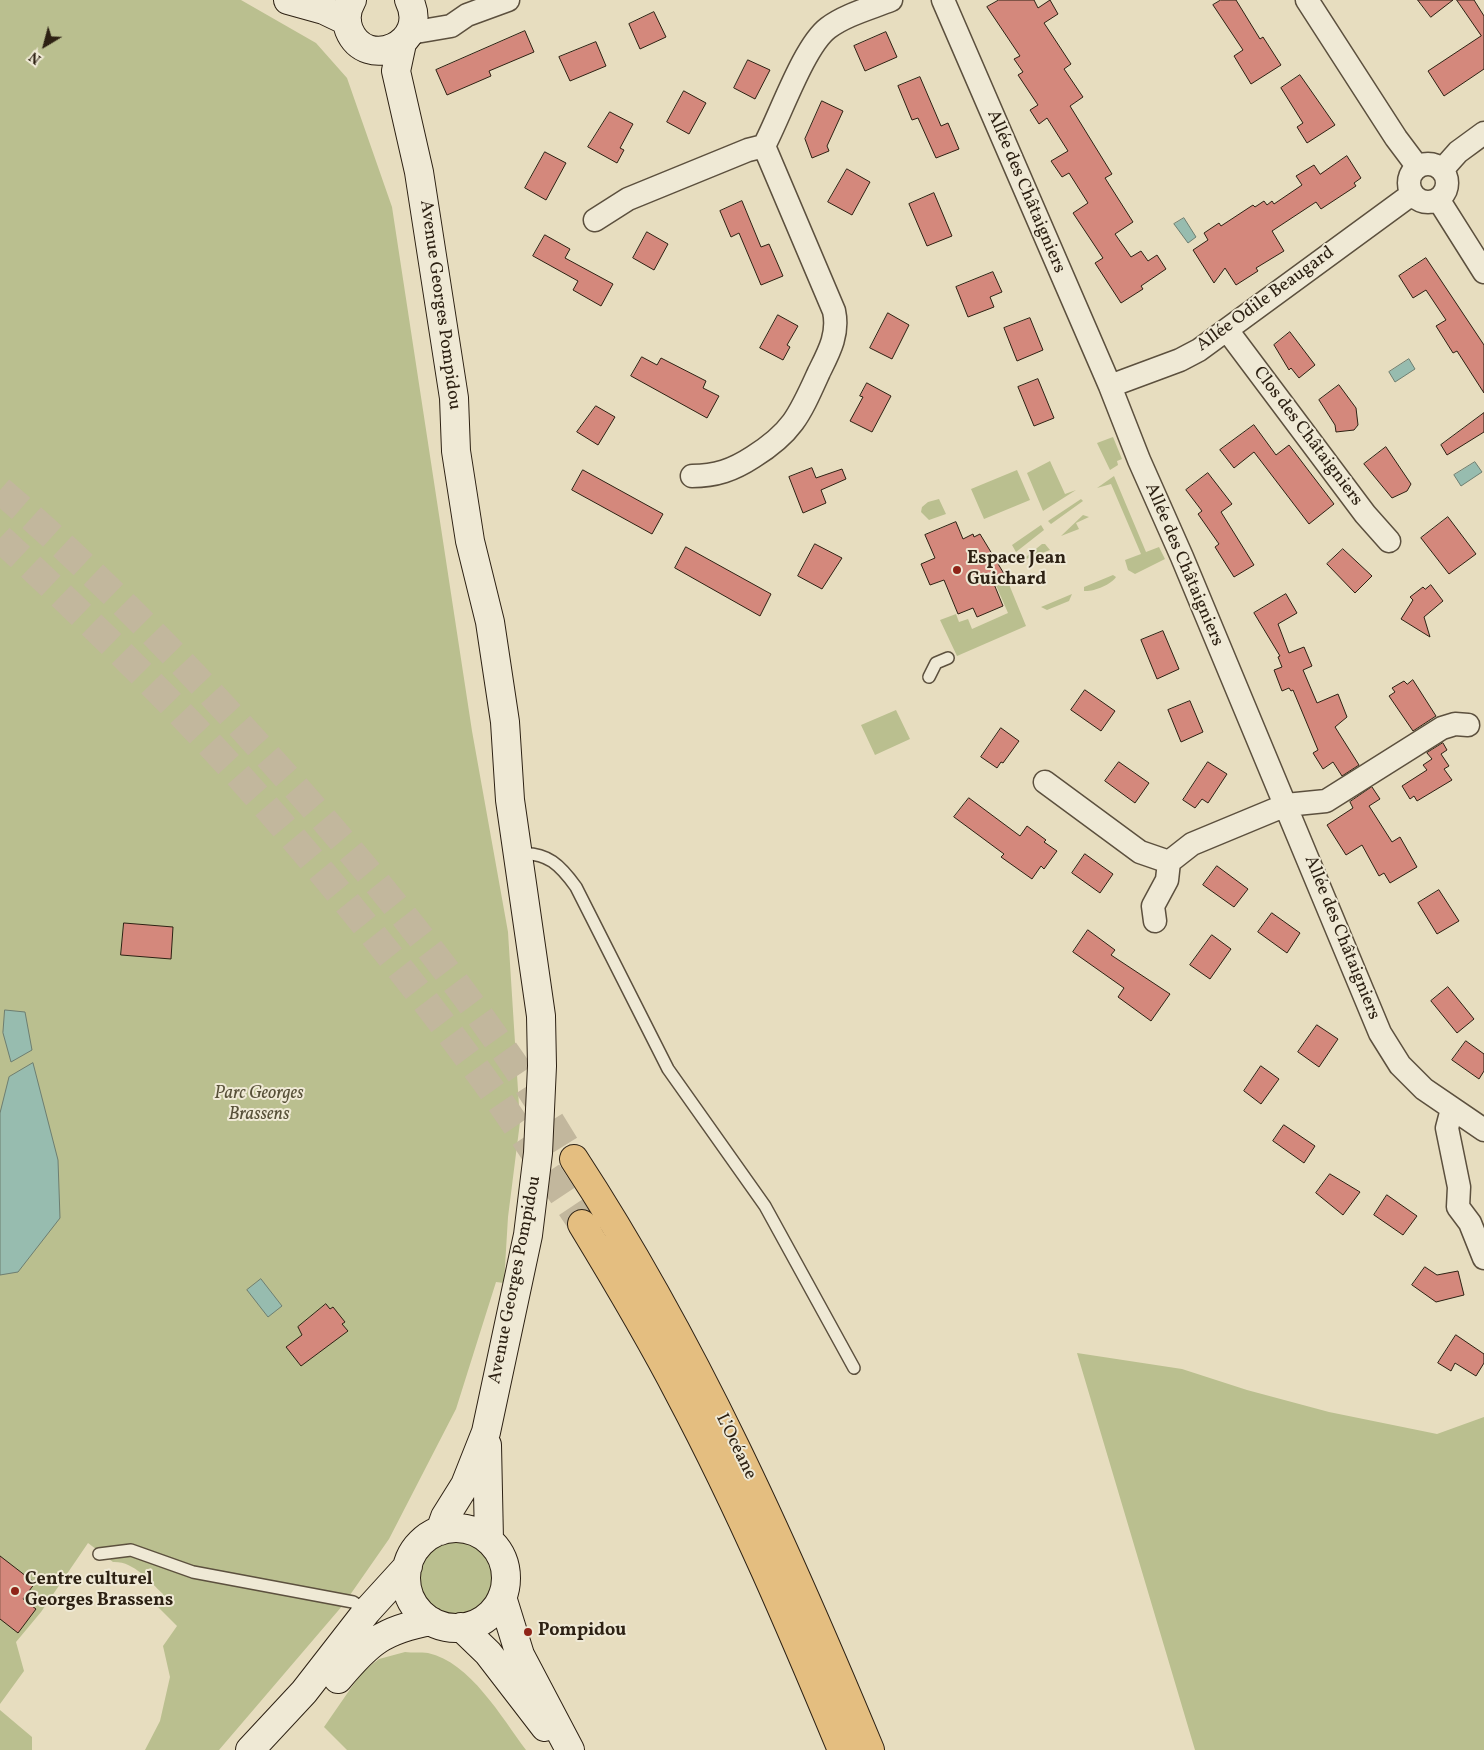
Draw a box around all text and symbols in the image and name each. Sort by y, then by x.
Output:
north arrow [20,20,70,70]
text: N [26,47,45,68]
street label: Allée des Châtaigniers [981,107,1069,277]
street label: Avenue Georges Pompidou [414,199,464,411]
street label: Allée Odile Beaugard [1193,243,1339,357]
street label: Clos des Châtaigniers [1248,363,1366,511]
street label: Allée des Châtaigniers [1139,480,1227,650]
place label: Espace Jean Guichard [967,549,1066,592]
marker: Espace Jean Guichard [951,564,963,576]
street label: Allée des Châtaigniers [1298,853,1384,1023]
park label: Parc Georges Brassens [214,1084,304,1126]
street label: Avenue Georges Pompidou [485,1174,547,1386]
street label: L’Océane [710,1411,760,1483]
place label: Centre culturel Georges Brassens [25,1570,173,1612]
marker: Centre culturel Georges Brassens [9,1585,21,1597]
place label: Pompidou [538,1621,626,1643]
marker: Pompidou [522,1626,534,1638]

